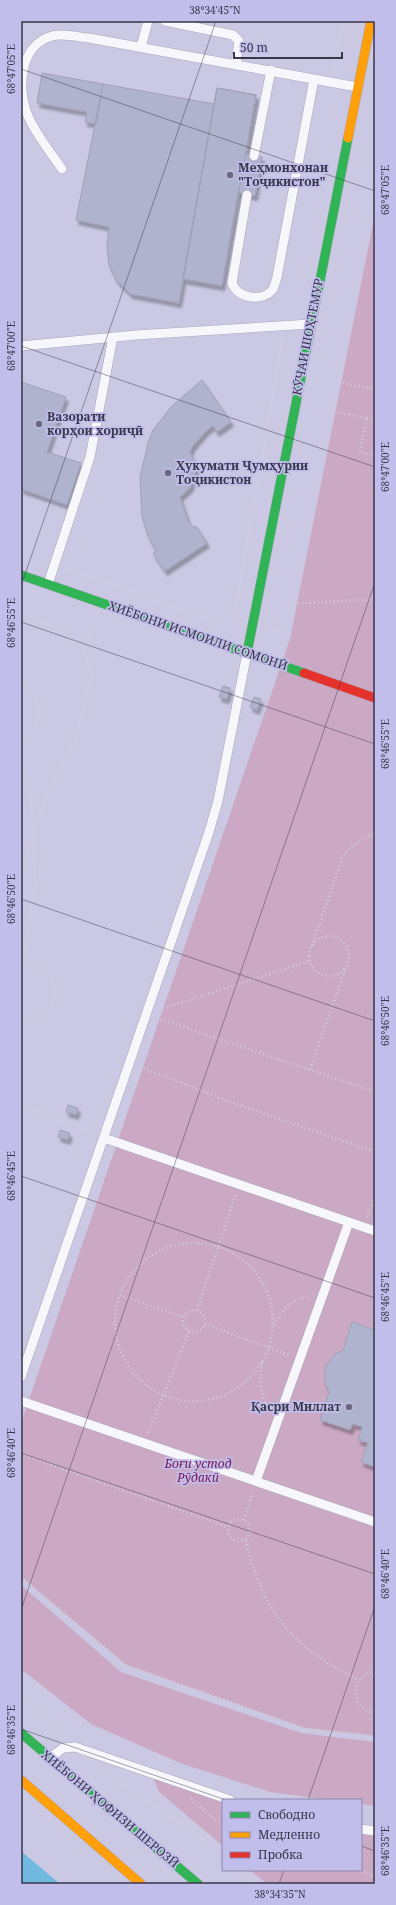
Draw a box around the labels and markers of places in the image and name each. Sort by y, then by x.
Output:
place label: Меҳмонхонаи "Тоҷикистон" [238,159,328,190]
marker: Меҳмонхонаи "Тоҷикистон" [225,170,235,180]
place label: Вазорати корҳои хориҷӣ [47,408,143,439]
marker: Вазорати корҳои хориҷӣ [34,419,44,429]
place label: Ҳукумати Ҷумҳурии Тоҷикистон [176,457,308,488]
marker: Ҳукумати Ҷумҳурии Тоҷикистон [163,468,173,478]
place label: Қасри Миллат [251,1398,341,1415]
marker: Қасри Миллат [344,1402,354,1412]

